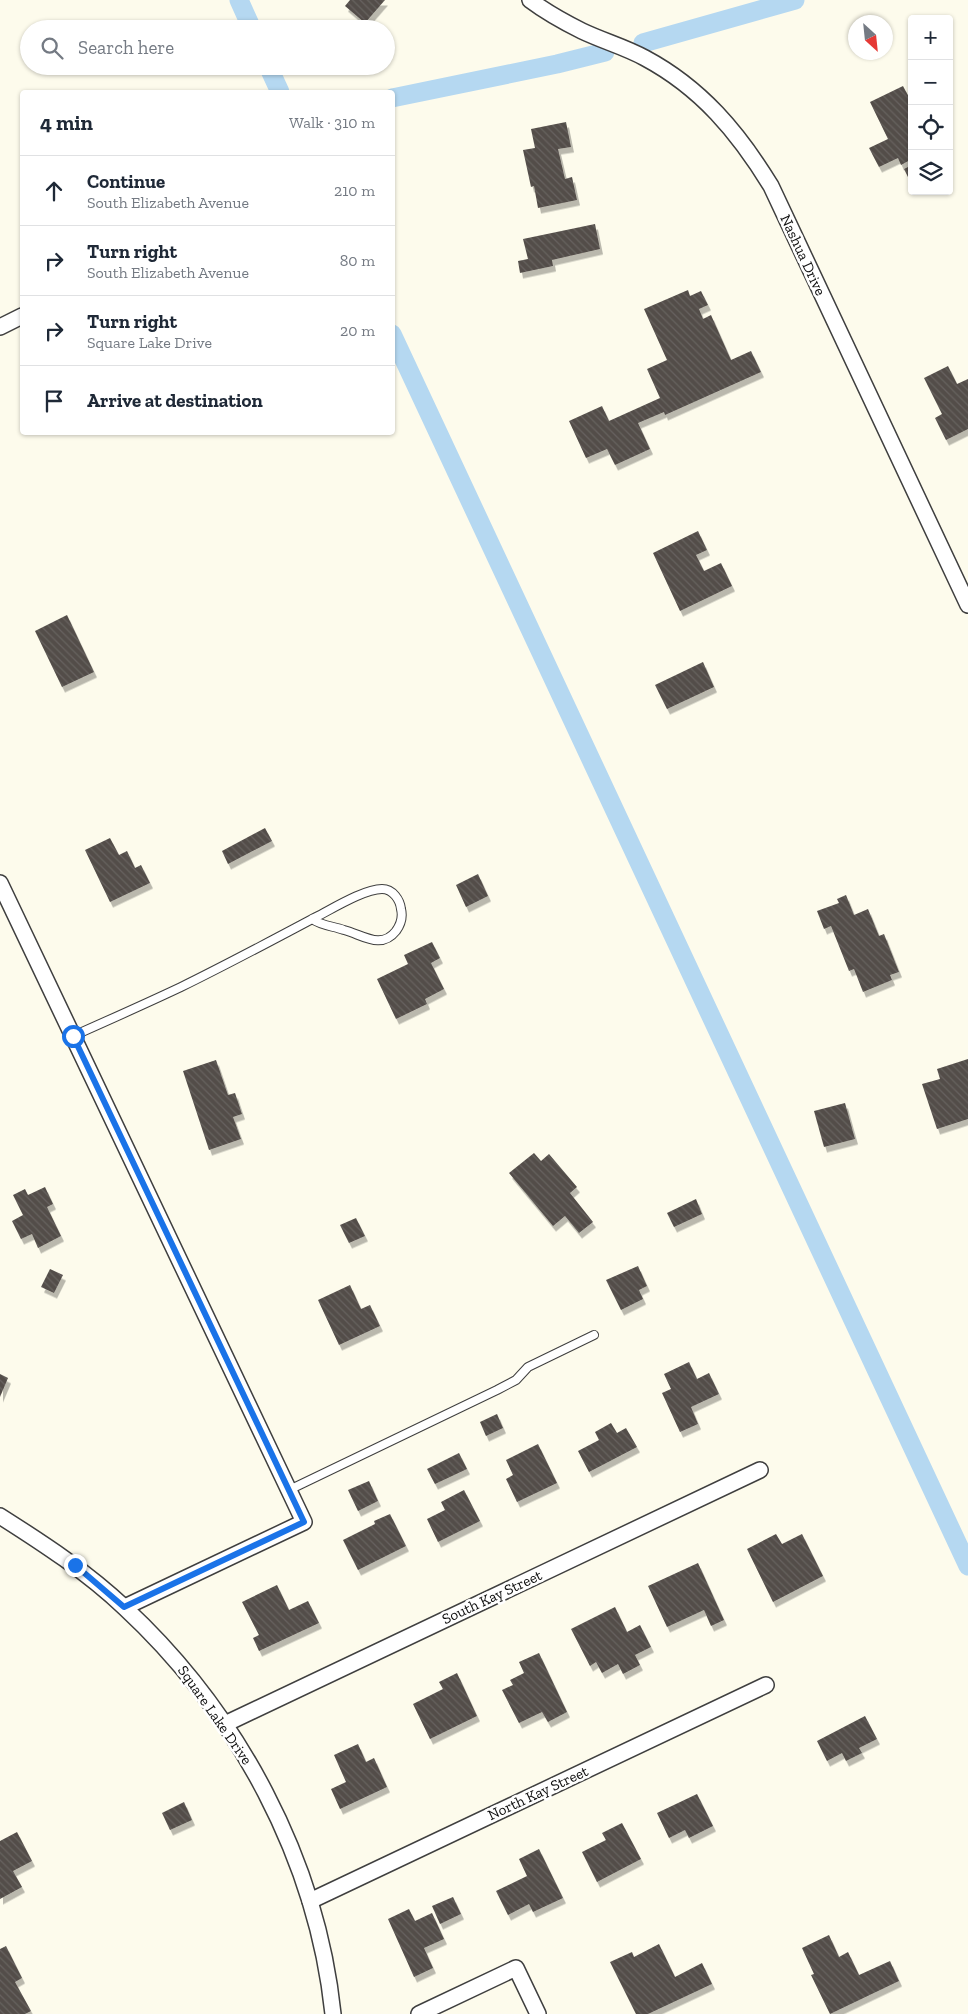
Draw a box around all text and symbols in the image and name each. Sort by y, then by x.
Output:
north arrow [848,15,893,60]
map controls [908,15,953,195]
button: + [908,15,953,60]
search box [20,20,395,75]
icon: search [38,34,66,62]
text: Search here [78,36,174,59]
button: − [908,60,953,105]
button: locate [908,105,953,150]
text: 4 min [40,110,93,135]
text: Walk · 310 m [289,113,375,132]
button: layers [908,150,953,195]
text: Continue [87,170,165,193]
icon: ahead [40,177,68,205]
text: 210 m [334,181,375,200]
text: South Elizabeth Avenue [87,193,249,212]
street label: Nashua Drive [776,212,830,298]
text: Turn right [87,240,177,263]
icon: right [40,247,68,275]
text: 80 m [340,251,375,270]
text: South Elizabeth Avenue [87,263,249,282]
text: Turn right [87,310,177,333]
icon: right [40,317,68,345]
text: 20 m [340,321,375,340]
text: Square Lake Drive [87,333,212,352]
icon: arrive [40,387,68,415]
text: Arrive at destination [87,389,263,412]
route start [62,1025,85,1048]
route end [64,1554,87,1577]
street label: South Kay Street [439,1566,545,1628]
street label: Square Lake Drive [174,1662,256,1768]
street label: North Kay Street [485,1762,591,1824]

